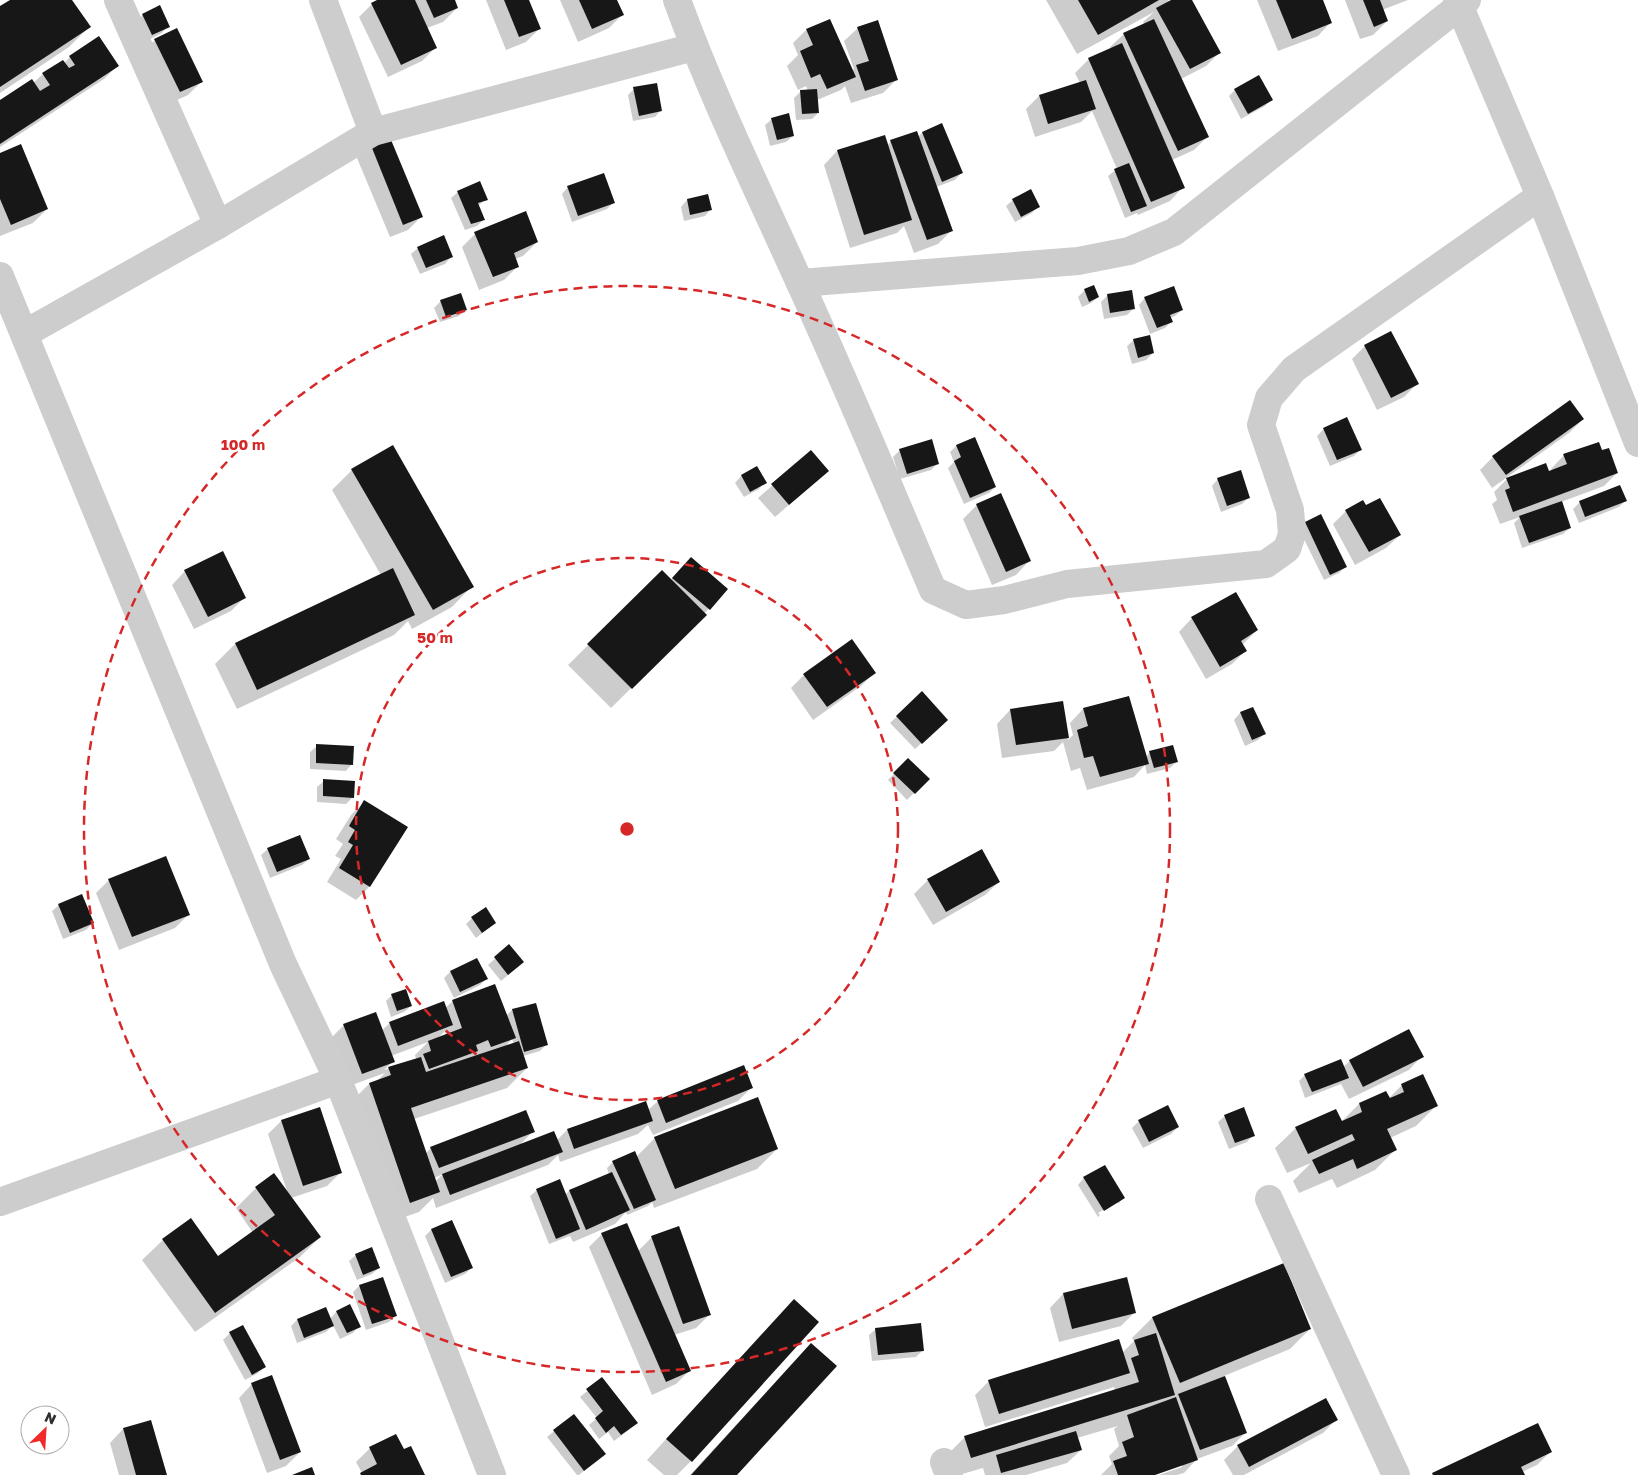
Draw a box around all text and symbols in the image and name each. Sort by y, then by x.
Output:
text: 100 m [221,435,265,453]
text: 50 m [417,628,453,646]
centre of rings [618,820,636,838]
north arrow [20,1405,70,1455]
text: N [42,1408,59,1428]

